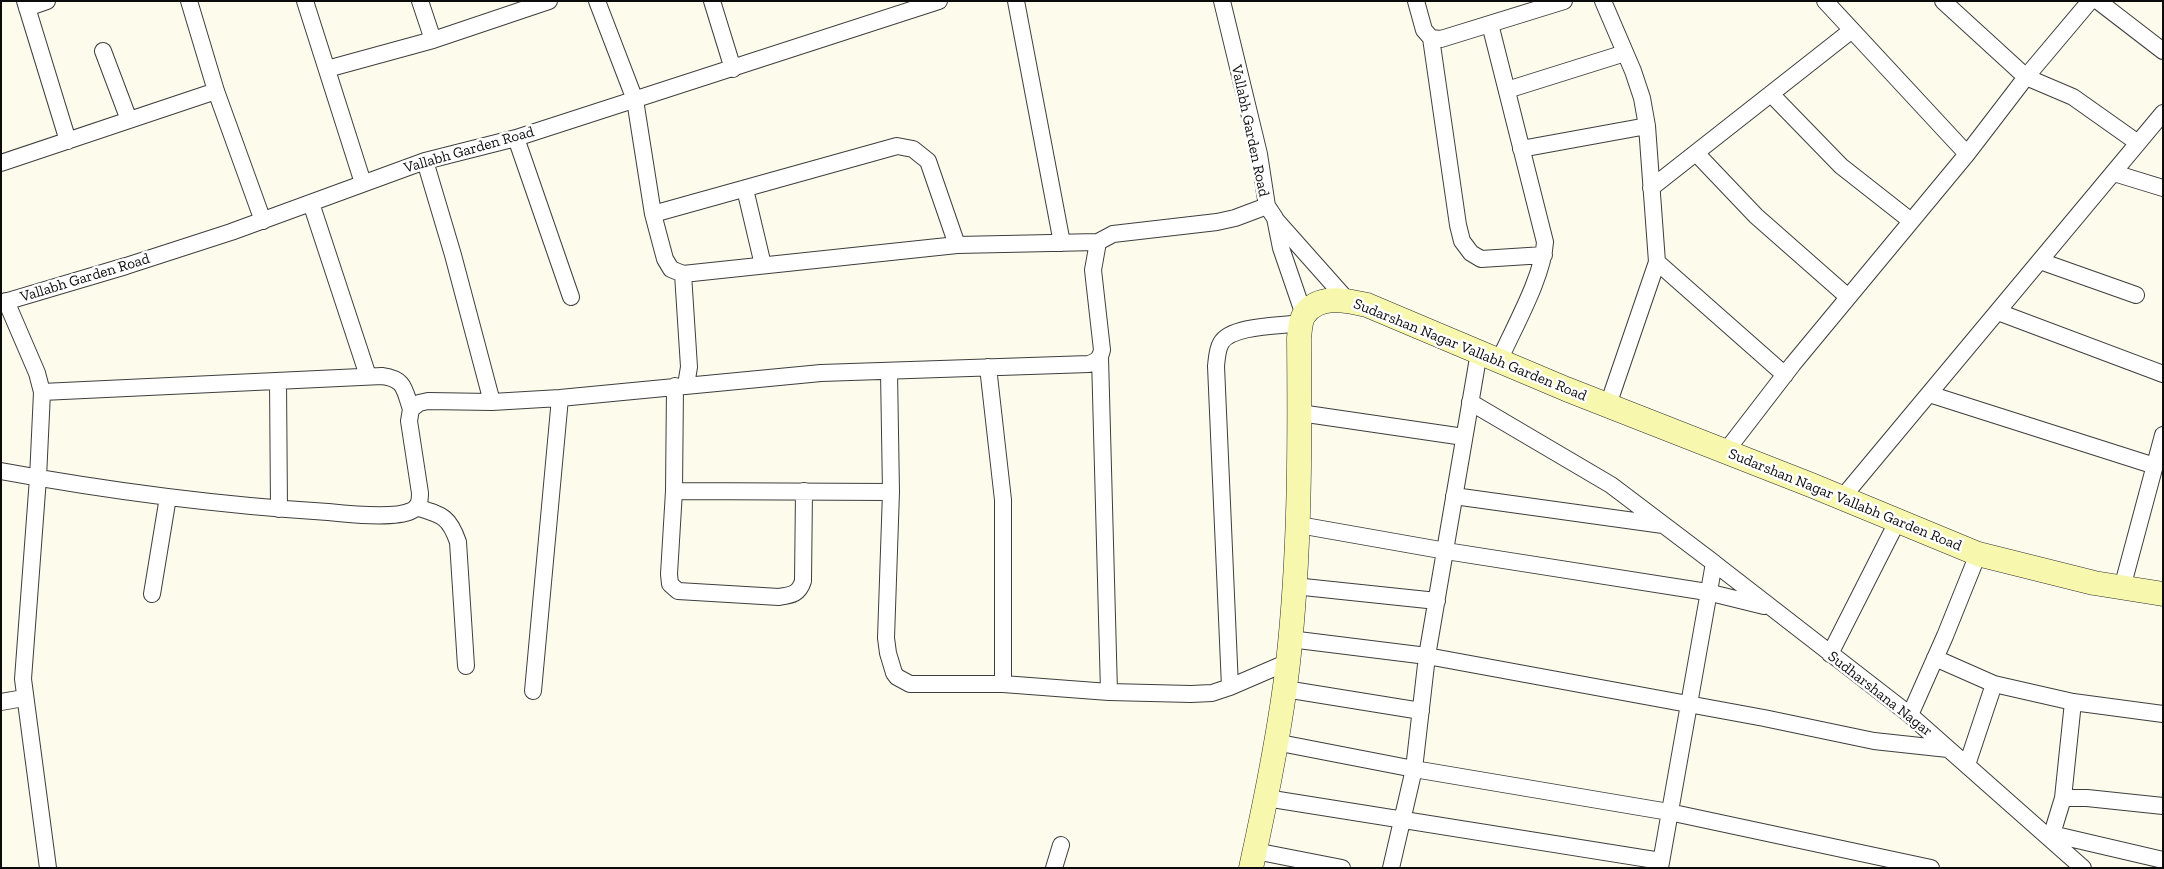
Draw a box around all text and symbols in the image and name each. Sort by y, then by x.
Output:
street label: Vallabh Garden Road [1227,63,1273,199]
street label: Vallabh Garden Road [402,123,536,177]
street label: Vallabh Garden Road [18,250,152,306]
street label: Sudarshan Nagar Vallabh Garden Road [1351,295,1589,405]
street label: Sudarshan Nagar Vallabh Garden Road [1726,445,1964,555]
street label: Sudharshana Nagar [1824,648,1936,740]

